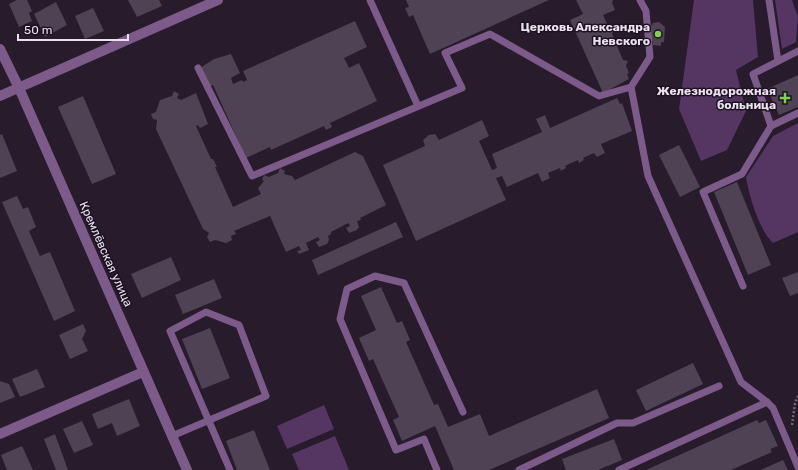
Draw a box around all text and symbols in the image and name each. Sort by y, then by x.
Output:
scale bar [18,16,128,42]
place label: Церковь Александра Невского [521,20,650,48]
text: 50 m [24,23,52,37]
marker: Церковь Александра Невского [653,29,663,39]
place label: Железнодорожная больница [657,84,776,112]
marker: Железнодорожная больница [779,92,791,104]
street label: Кремлёвская улица [76,199,136,309]

